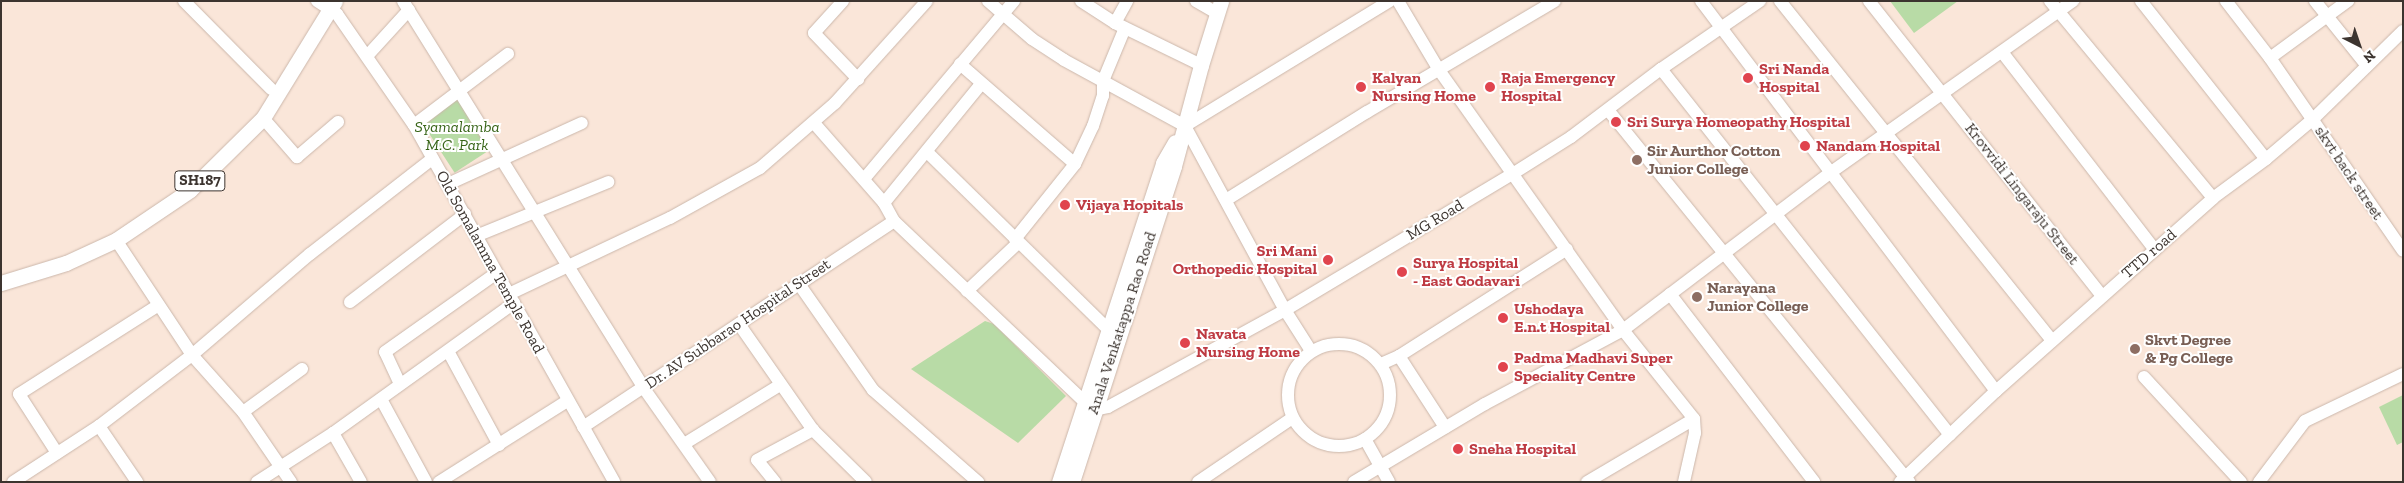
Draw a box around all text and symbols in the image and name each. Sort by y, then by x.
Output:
north arrow [2334,20,2384,70]
text: N [2360,47,2379,67]
place label: Sri Nanda Hospital [1759,59,1829,97]
place label: Kalyan Nursing Home [1372,68,1476,106]
place label: Raja Emergency Hospital [1501,68,1615,106]
marker: Sri Nanda Hospital [1741,71,1755,85]
marker: Kalyan Nursing Home [1354,80,1368,94]
marker: Raja Emergency Hospital [1483,80,1497,94]
place label: Sri Surya Homeopathy Hospital [1627,112,1851,132]
marker: Sri Surya Homeopathy Hospital [1609,115,1623,129]
park label: Syamalamba M.C. Park [414,117,500,155]
street label: Krovvidi Lingaraju Street [1961,119,2083,269]
street label: skvt back street [2310,122,2388,224]
place label: Nandam Hospital [1816,136,1940,156]
marker: Nandam Hospital [1798,139,1812,153]
place label: Sir Aurthor Cotton Junior College [1647,141,1781,179]
marker: Sir Aurthor Cotton Junior College [1631,154,1643,166]
street label: Old Somalamma Temple Road [432,167,548,357]
road number: SH187 [174,168,226,194]
place label: Vijaya Hopitals [1076,195,1183,215]
street label: MG Road [1403,196,1467,244]
marker: Vijaya Hopitals [1058,198,1072,212]
street label: TTD road [2118,225,2180,283]
street label: Anala Venkatappa Rao Road [1083,229,1161,417]
place label: Sri Mani Orthopedic Hospital [1173,241,1317,279]
marker: Sri Mani Orthopedic Hospital [1321,253,1335,267]
place label: Surya Hospital - East Godavari [1413,253,1520,291]
street label: Dr. AV Subbarao Hospital Street [641,254,835,394]
marker: Surya Hospital - East Godavari [1395,265,1409,279]
place label: Narayana Junior College [1707,278,1809,316]
marker: Narayana Junior College [1691,291,1703,303]
place label: Ushodaya E.n.t Hospital [1514,299,1610,337]
marker: Ushodaya E.n.t Hospital [1496,311,1510,325]
place label: Navata Nursing Home [1196,324,1300,362]
place label: Skvt Degree & Pg College [2145,330,2233,368]
marker: Navata Nursing Home [1178,336,1192,350]
marker: Skvt Degree & Pg College [2129,343,2141,355]
place label: Padma Madhavi Super Speciality Centre [1514,348,1673,386]
marker: Padma Madhavi Super Speciality Centre [1496,360,1510,374]
place label: Sneha Hospital [1469,439,1576,459]
marker: Sneha Hospital [1451,442,1465,456]

